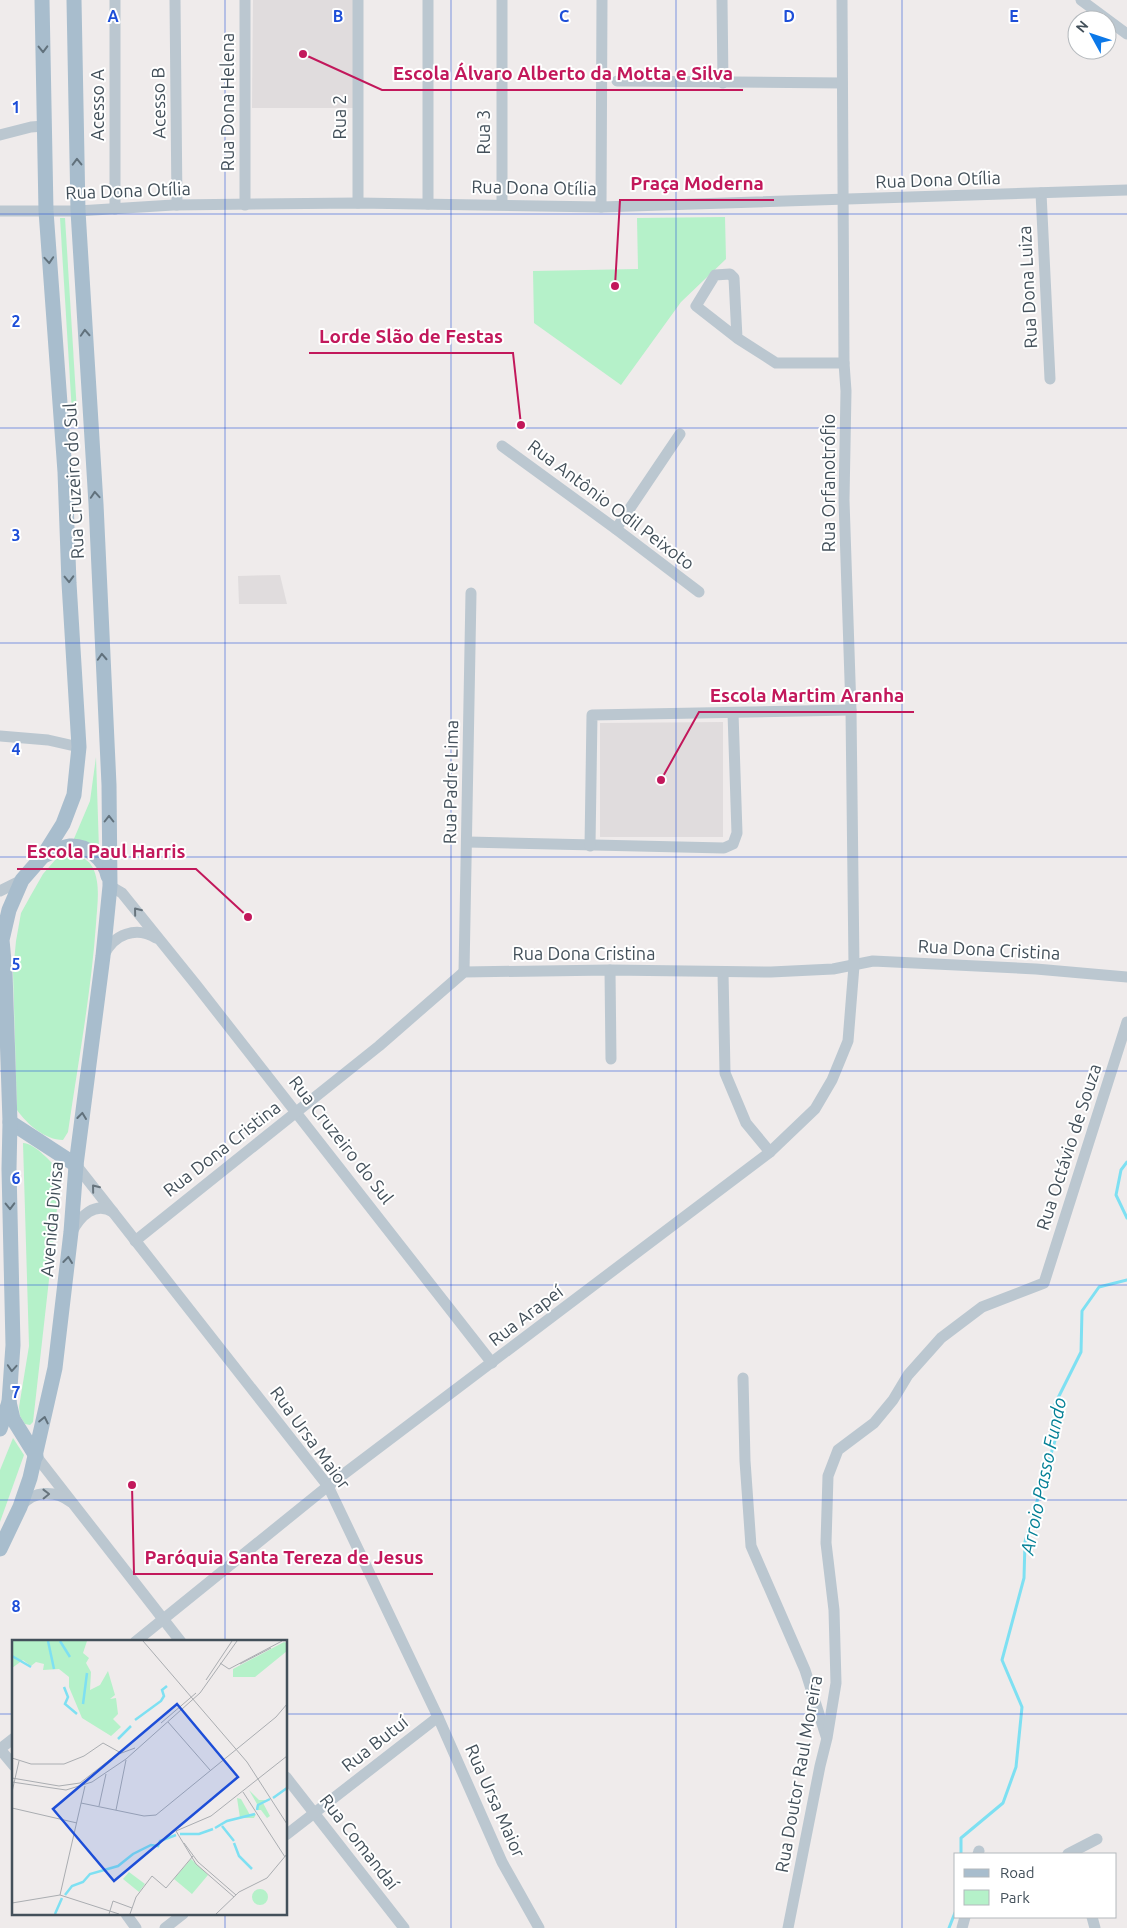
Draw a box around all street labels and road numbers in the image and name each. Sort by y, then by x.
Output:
street label: Rua Dona Helena [217,33,237,171]
street label: Acesso B [147,67,169,139]
street label: Acesso A [87,69,107,141]
street label: Rua 2 [329,94,349,140]
street label: Rua 3 [473,109,493,155]
street label: Rua Dona Otília [875,167,1001,191]
street label: Rua Dona Otília [471,176,597,198]
street label: Rua Dona Otília [65,178,191,202]
street label: Rua Dona Luiza [1014,225,1040,349]
street label: Rua Cruzeiro do Sul [59,402,87,560]
street label: Rua Orfanotrófio [818,414,838,552]
street label: Rua Antônio Odil Peixoto [524,435,699,573]
street label: Rua Padre Lima [439,720,461,844]
street label: Rua Dona Cristina [917,935,1061,963]
street label: Rua Dona Cristina [513,943,655,963]
street label: Rua Octávio de Souza [1032,1061,1104,1232]
street label: Rua Cruzeiro do Sul [286,1072,398,1207]
street label: Rua Dona Cristina [159,1096,284,1200]
street label: Avenida Divisa [36,1160,66,1278]
street label: Rua Arapeí [484,1281,567,1350]
street label: Rua Ursa Maior [267,1382,355,1493]
street label: Rua Doutor Raul Moreira [771,1674,825,1874]
street label: Rua Butuí [337,1711,412,1775]
street label: Rua Ursa Maior [462,1741,530,1860]
street label: Rua Comandaí [316,1790,404,1894]

